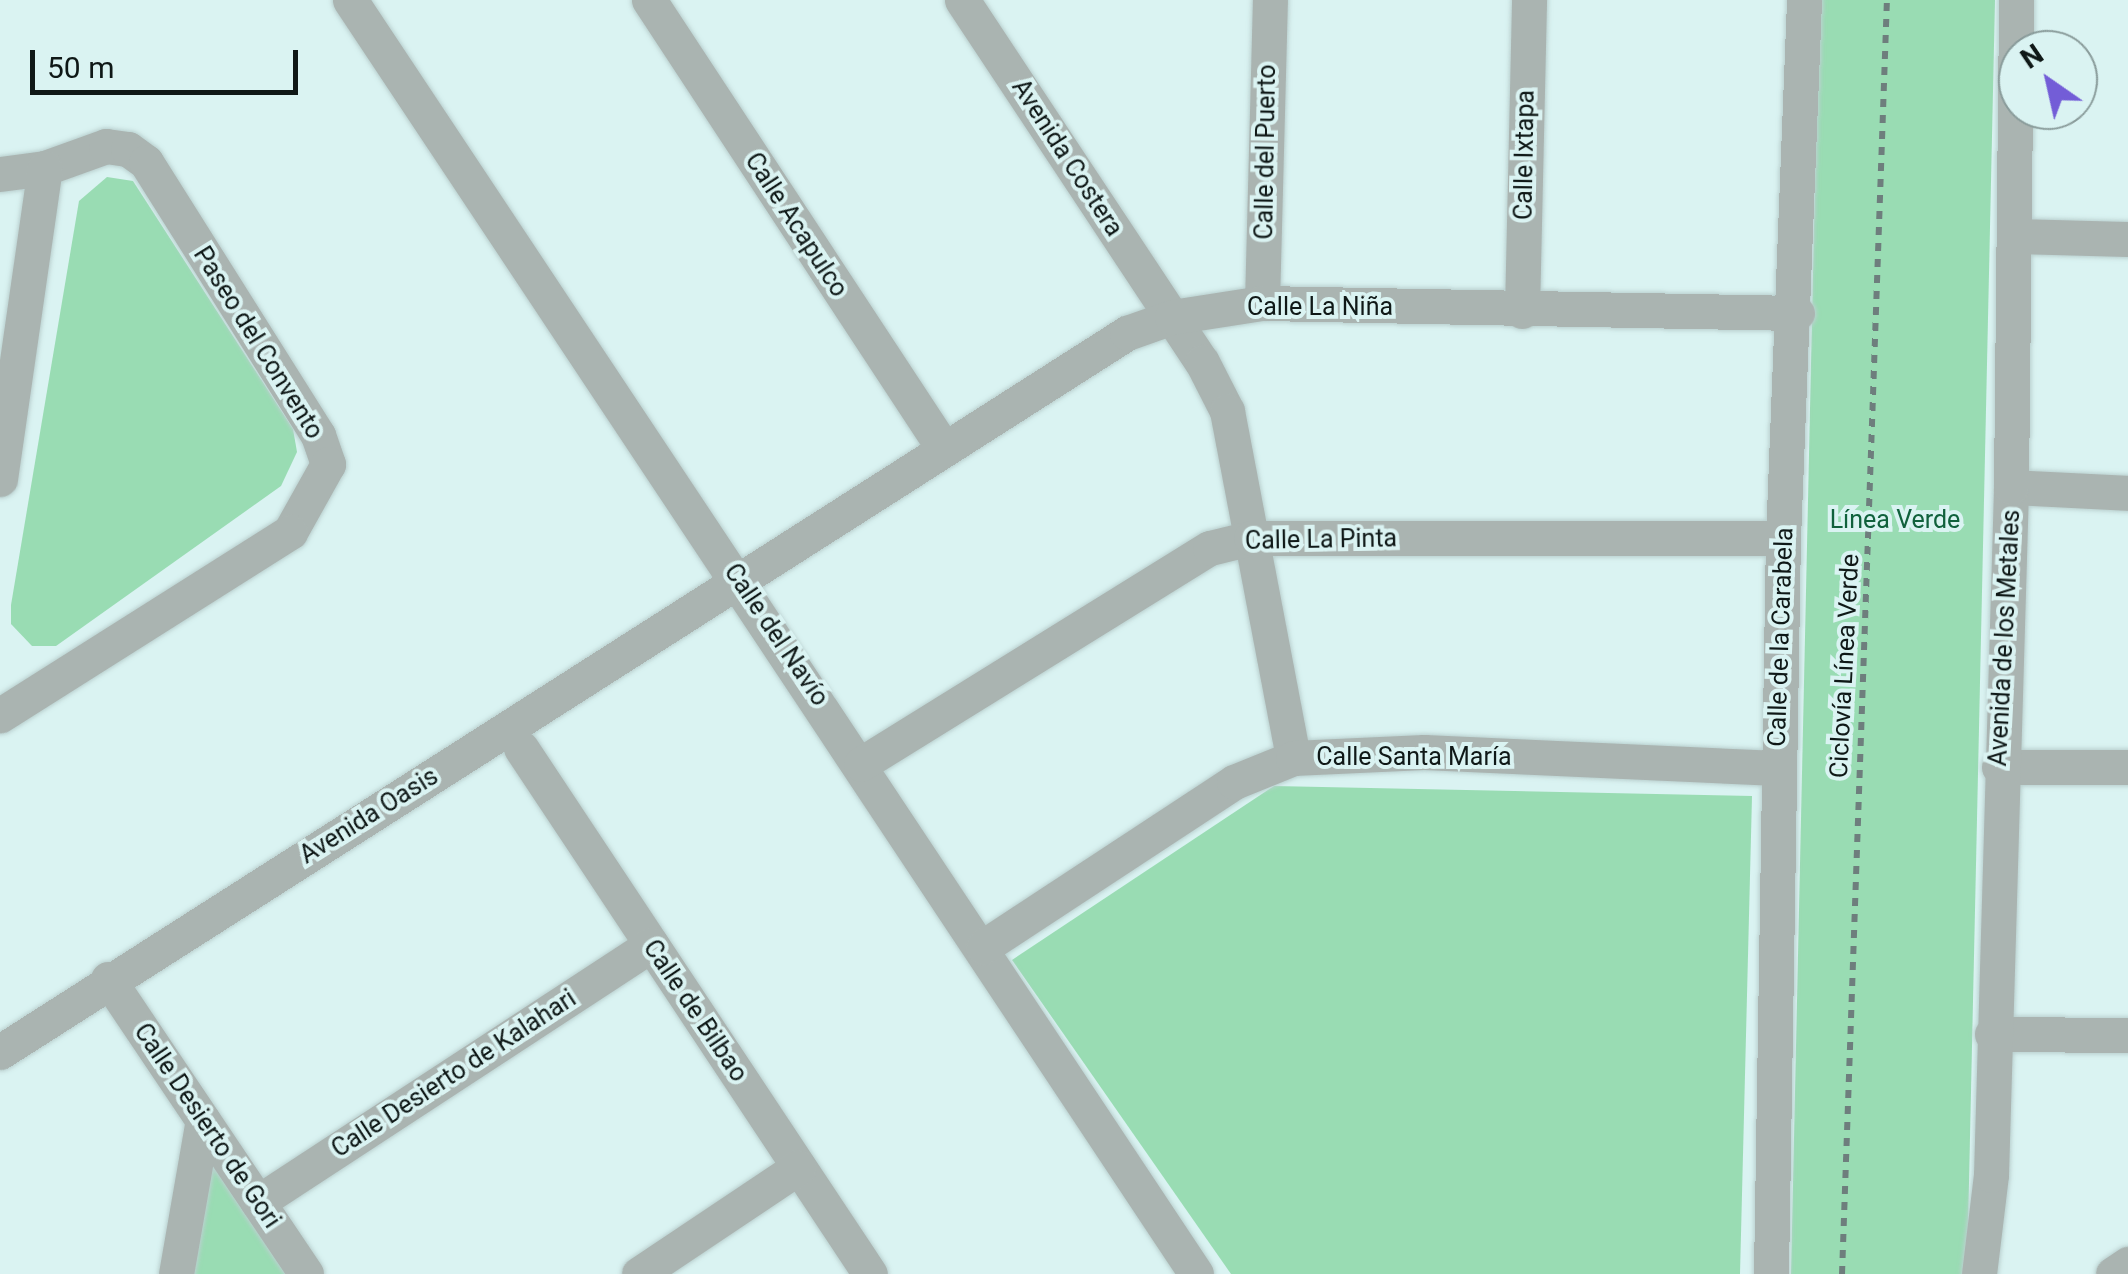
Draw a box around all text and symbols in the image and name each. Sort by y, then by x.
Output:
scale bar [35,30,302,92]
north arrow [1998,30,2098,130]
text: N [2015,37,2049,76]
text: 50 m [47,50,114,85]
street label: Calle del Puerto [1249,64,1283,240]
street label: Avenida Costera [1005,74,1129,242]
street label: Calle Ixtapa [1509,90,1541,220]
street label: Calle Acapulco [738,147,854,303]
street label: Paseo del Convento [187,241,329,445]
street label: Calle La Niña [1247,292,1393,322]
park label: Línea Verde [1830,505,1960,535]
street label: Avenida de los Metales [1983,509,2027,767]
street label: Calle La Pinta [1245,524,1397,556]
street label: Calle de la Carabela [1762,527,1800,747]
street label: Ciclovía Línea Verde [1824,553,1866,779]
street label: Calle del Navío [717,558,835,712]
street label: Calle Santa María [1316,742,1512,772]
street label: Avenida Oasis [294,762,444,870]
street label: Calle de Bilbao [637,934,753,1088]
street label: Calle Desierto de Kalahari [326,984,582,1164]
street label: Calle Desierto de Gori [127,1018,287,1234]

